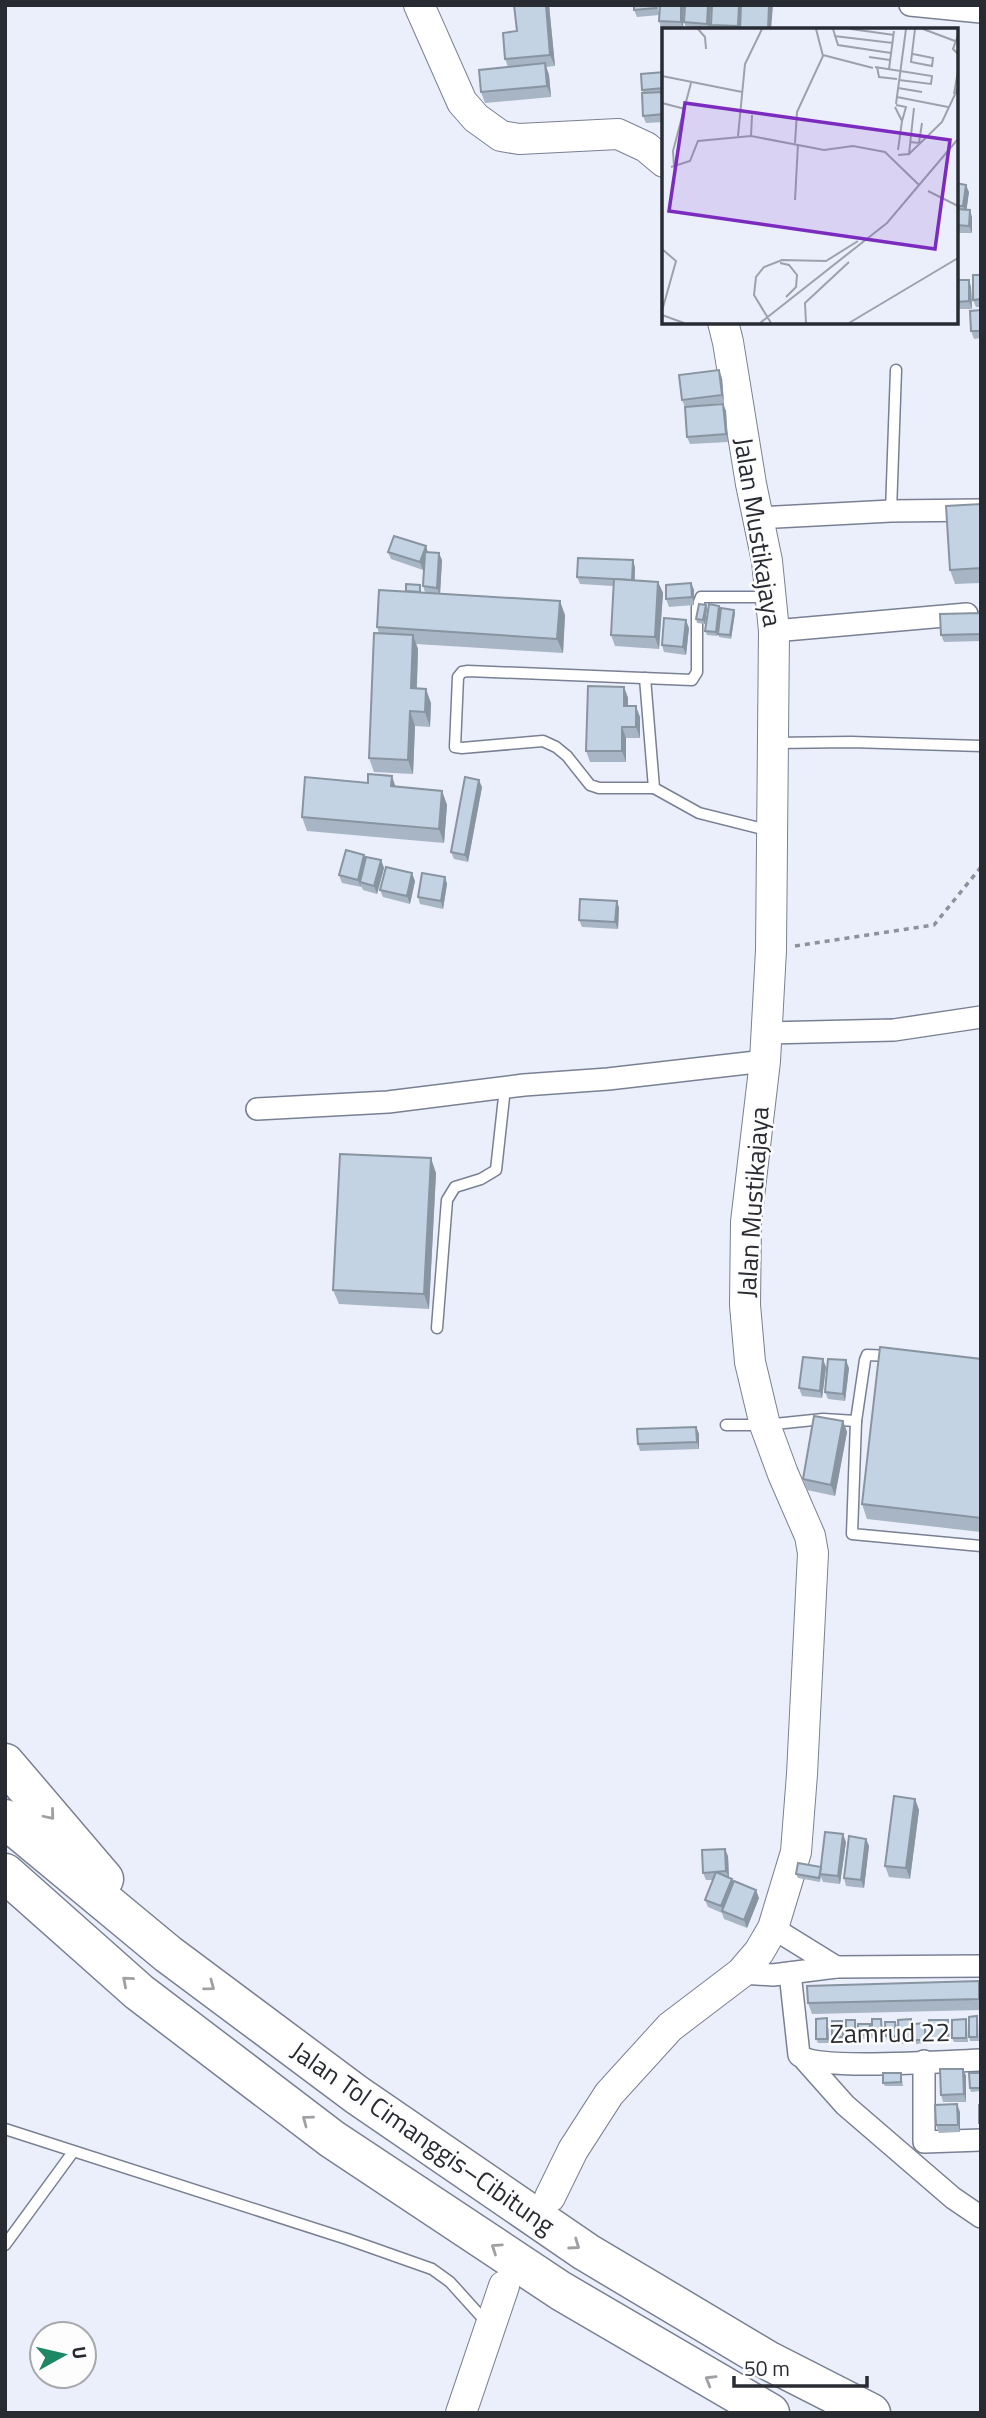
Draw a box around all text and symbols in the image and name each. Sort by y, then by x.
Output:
inset map [662,28,958,324]
street label: Jalan Mustikajaya [724,434,793,629]
street label: Jalan Mustikajaya [726,1105,779,1299]
one-way arrow [42,1807,55,1819]
one-way arrow [122,1977,135,1989]
one-way arrow [202,1978,215,1990]
street label: Zamrud 22 [830,2012,950,2053]
street label: Jalan Tol Cimanggis–Cibitung [283,2031,563,2244]
one-way arrow [303,2116,315,2128]
one-way arrow [568,2237,581,2250]
one-way arrow [490,2243,503,2256]
north arrow [28,2320,98,2390]
text: U [65,2344,96,2361]
scale bar [734,2344,867,2388]
text: 50 m [744,2352,790,2384]
one-way arrow [705,2375,718,2388]

